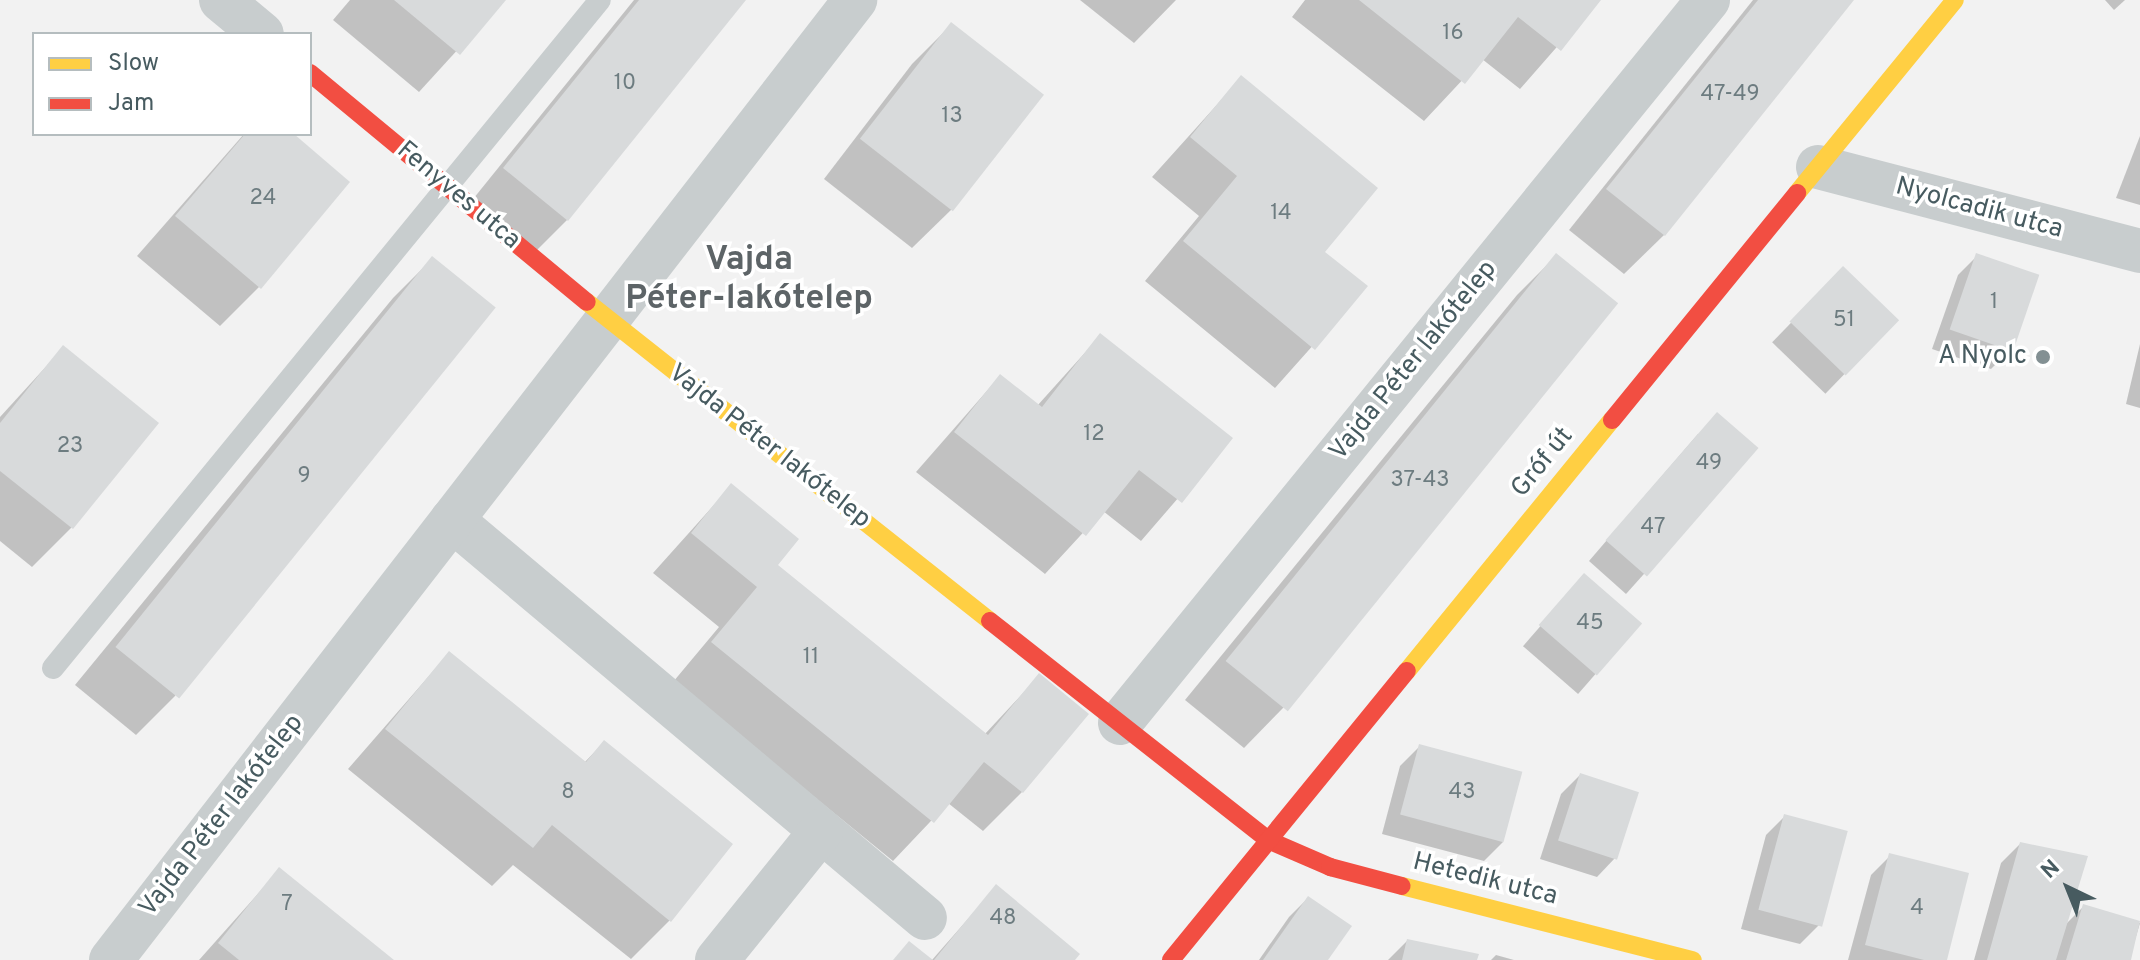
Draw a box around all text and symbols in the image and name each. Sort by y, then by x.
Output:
house number: 16 [1442,21,1464,47]
legend [32,32,312,136]
text: Slow [108,49,159,79]
house number: 10 [614,71,636,97]
house number: 47-49 [1700,82,1760,108]
text: Jam [108,89,154,119]
house number: 13 [941,104,963,130]
street label: Fenyves utca [390,135,526,257]
street label: Nyolcadik utca [1892,172,2066,246]
house number: 24 [250,186,276,212]
house number: 14 [1270,201,1292,227]
district label: Vajda Péter-lakótelep [625,240,873,320]
street label: Vajda Péter lakótelep [1324,255,1504,467]
house number: 1 [1990,290,1998,316]
house number: 51 [1833,308,1855,334]
place label: A Nyolc [1937,341,2027,373]
marker: A Nyolc [2034,348,2052,366]
street label: Vajda Péter lakótelep [662,358,876,536]
house number: 12 [1083,422,1105,448]
street label: Gróf út [1505,422,1581,504]
house number: 23 [57,434,83,460]
house number: 49 [1696,451,1722,477]
house number: 9 [297,464,311,490]
house number: 37-43 [1390,468,1450,494]
house number: 47 [1641,515,1665,541]
house number: 45 [1576,611,1604,637]
house number: 11 [803,645,819,671]
street label: Vajda Péter lakótelep [133,709,311,923]
house number: 8 [561,780,575,806]
house number: 43 [1449,780,1475,806]
street label: Hetedik utca [1410,847,1560,913]
north arrow [2028,848,2108,928]
text: N [2036,855,2066,885]
house number: 7 [281,892,293,918]
house number: 4 [1910,896,1924,922]
house number: 48 [989,906,1017,932]

